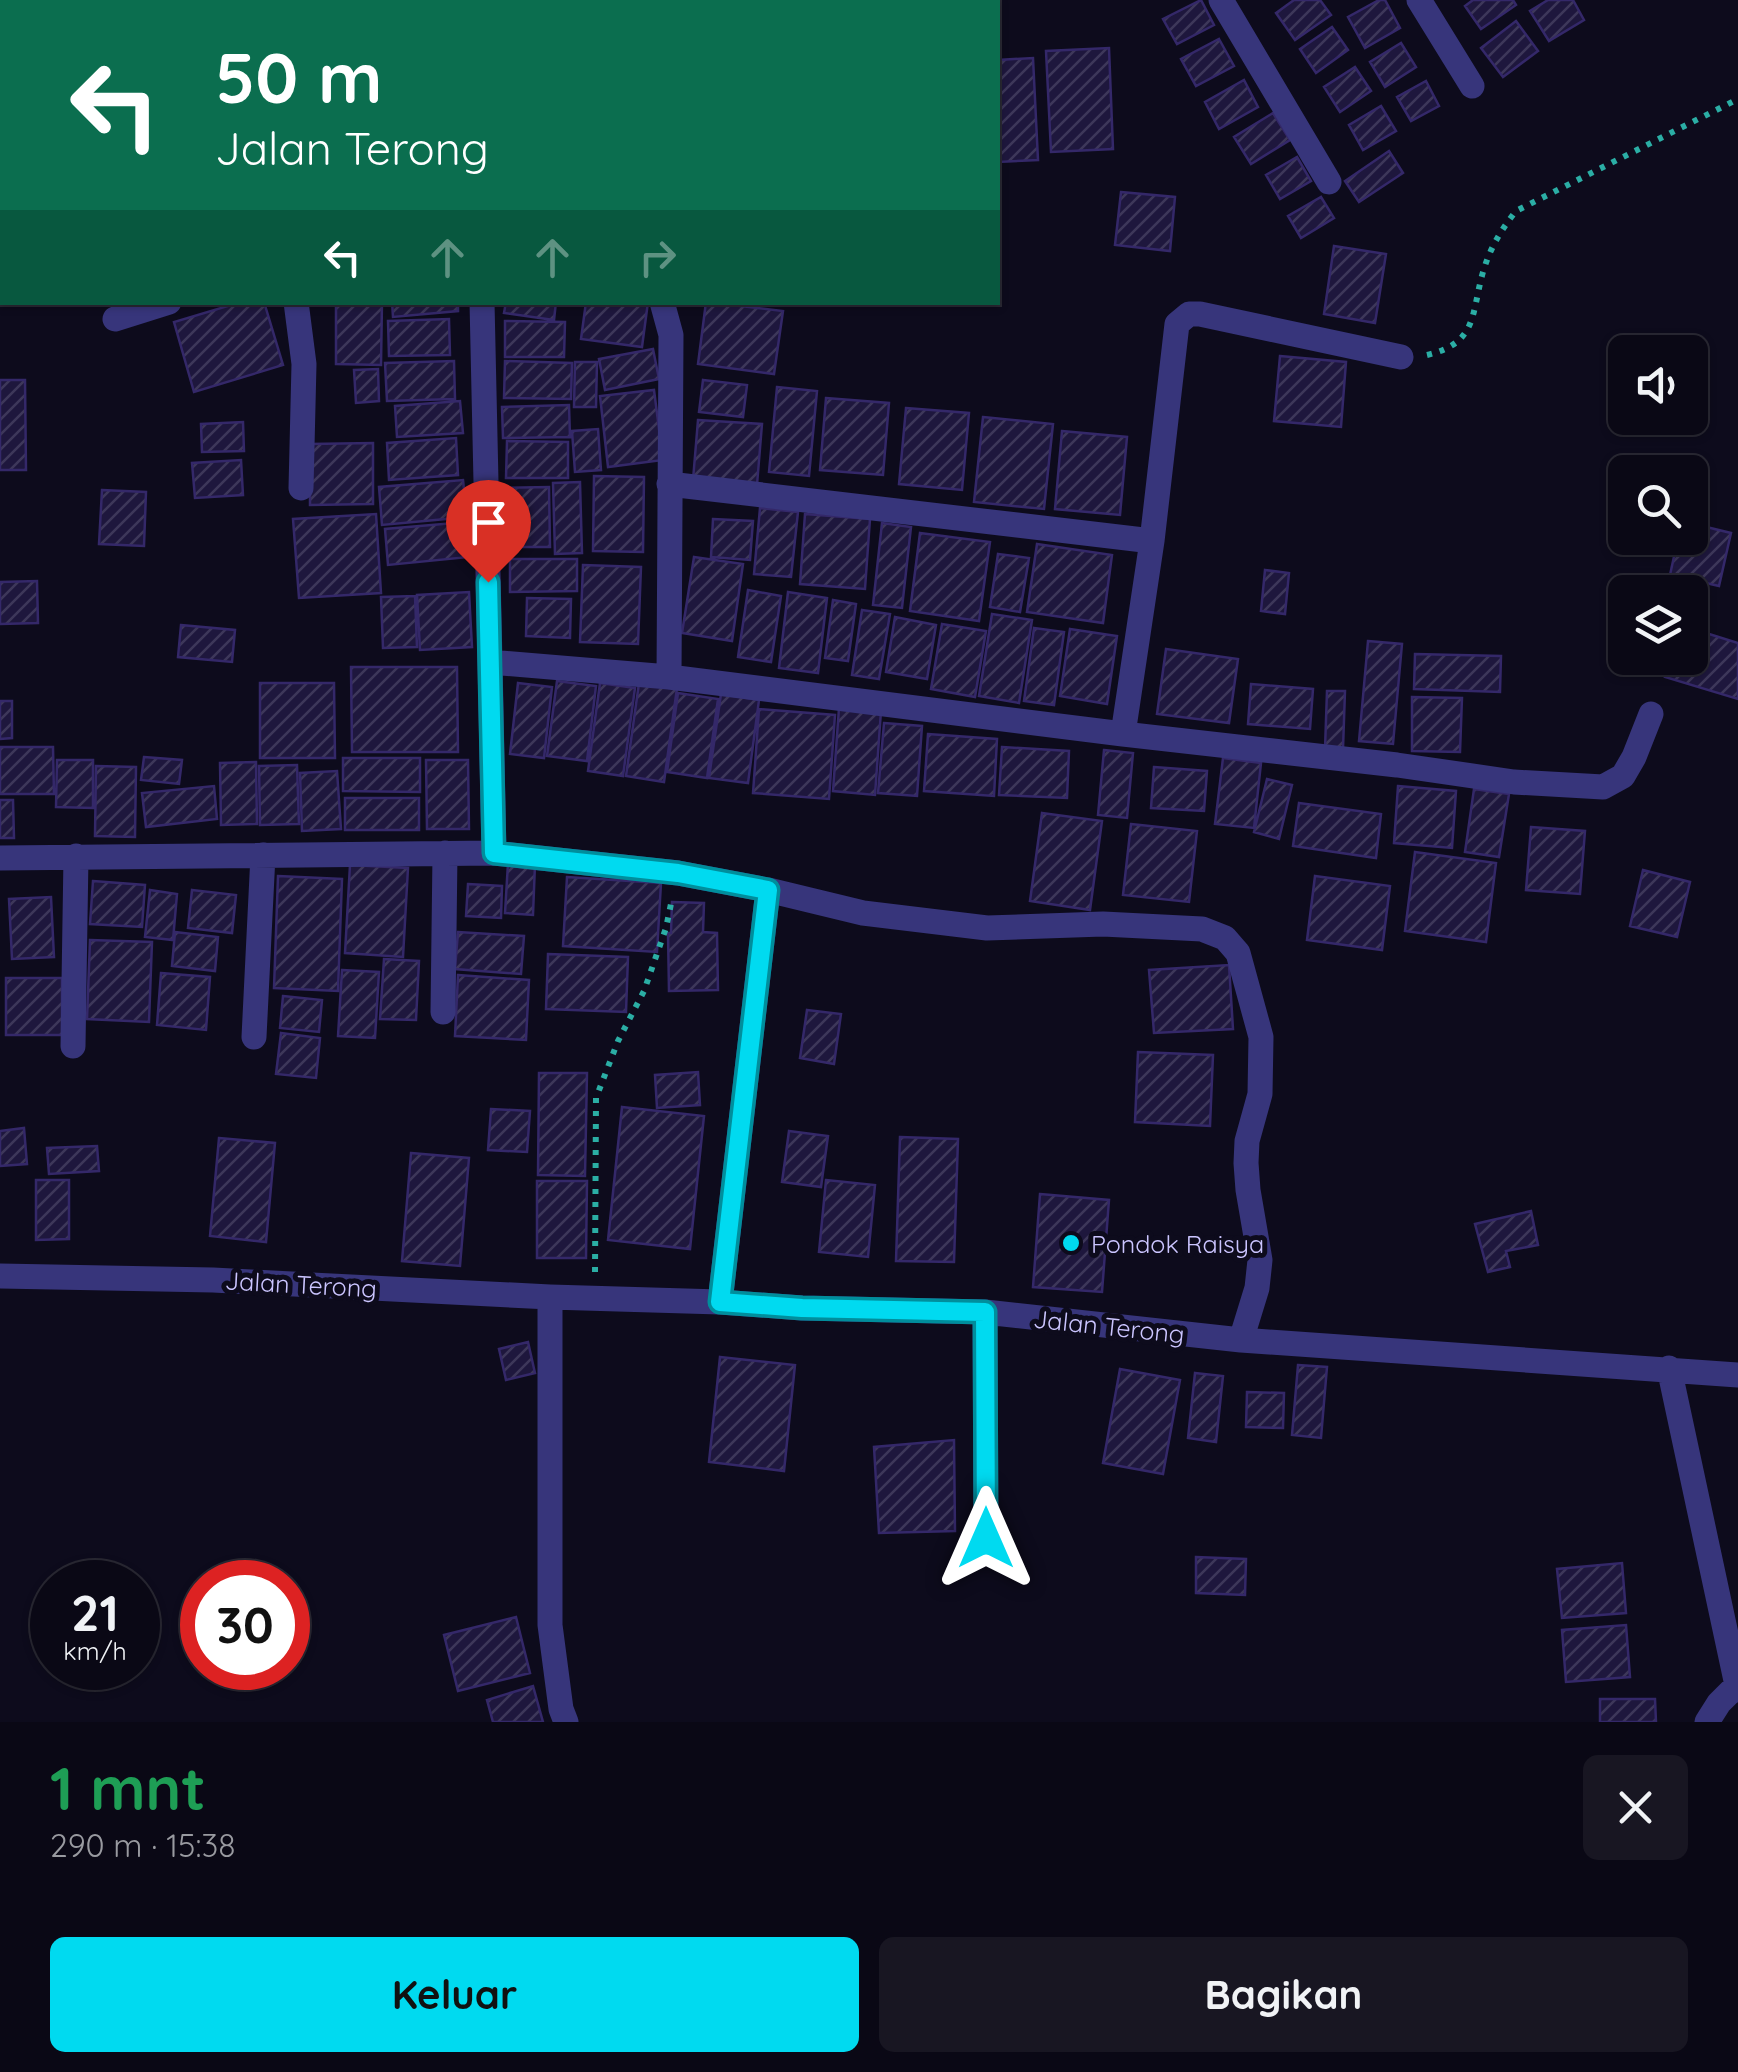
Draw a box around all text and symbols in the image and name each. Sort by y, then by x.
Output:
text: 50 m [215,33,382,121]
icon: left [50,40,180,170]
text: Jalan Terong [215,120,489,176]
icon: left [315,230,370,285]
icon: ahead [420,230,475,285]
icon: ahead [525,230,580,285]
icon: right [630,230,685,285]
map controls [1608,335,1708,675]
button: sound [1608,335,1708,435]
button: search [1608,455,1708,555]
pin [446,480,531,583]
icon: arrive [461,495,516,550]
button: layers [1608,575,1708,675]
place label: Pondok Raisya [1091,1228,1264,1259]
marker: Pondok Raisya [1060,1232,1082,1254]
street label: Jalan Terong [224,1265,378,1303]
street label: Jalan Terong [1032,1303,1186,1349]
position arrow [934,1486,1038,1590]
speed limit sign: 30 [180,1560,310,1690]
text: 21 [71,1581,119,1644]
text: km/h [63,1635,127,1666]
text: 1 mnt [50,1750,206,1825]
button: close [1583,1755,1688,1860]
text: 290 m · 15:38 [50,1825,236,1865]
button: Keluar [50,1937,859,2052]
button: Bagikan [879,1937,1688,2052]

